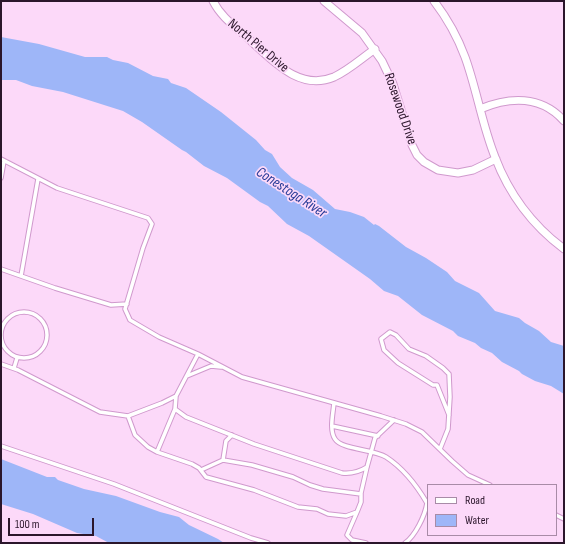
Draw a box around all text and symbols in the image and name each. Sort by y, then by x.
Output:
street label: North Pier Drive [224,16,292,76]
street label: Rosewood Drive [380,71,420,147]
water label: Conestoga River [252,164,330,222]
legend [427,484,557,536]
text: Road [465,493,485,508]
scale bar [10,510,96,536]
text: Water [465,513,489,528]
text: 100 m [15,517,40,532]

